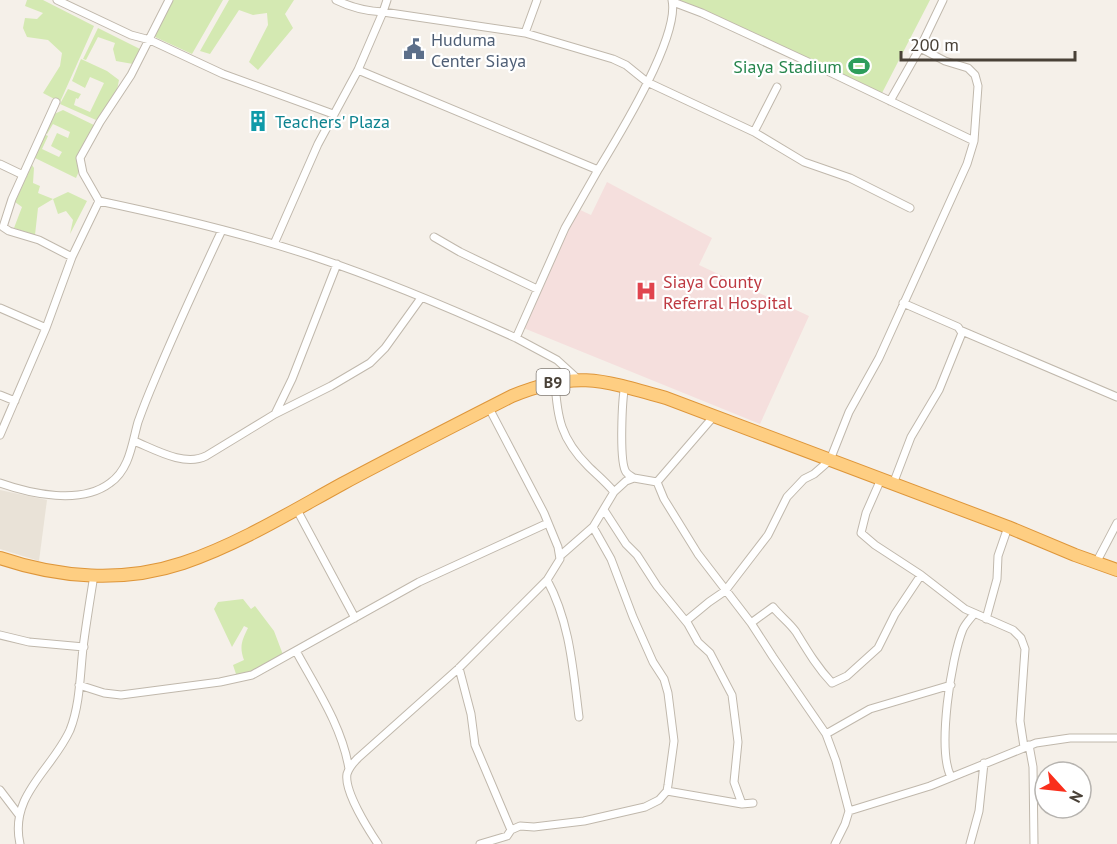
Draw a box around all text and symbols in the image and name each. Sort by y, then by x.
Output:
scale bar [901,24,1075,62]
place label: Huduma Center Siaya [431,28,526,72]
text: 200 m [910,33,959,56]
public building icon: Huduma Center Siaya [402,37,426,61]
sports icon: Siaya Stadium [847,54,871,78]
place label: Siaya Stadium [733,55,842,78]
building icon: Teachers' Plaza [246,109,270,133]
place label: Teachers' Plaza [275,110,390,133]
place label: Siaya County Referral Hospital [663,270,793,314]
hospital icon: Siaya County Referral Hospital [634,279,658,303]
road number: B9 [536,369,570,395]
north arrow [1033,760,1093,820]
text: N [1065,788,1088,806]

